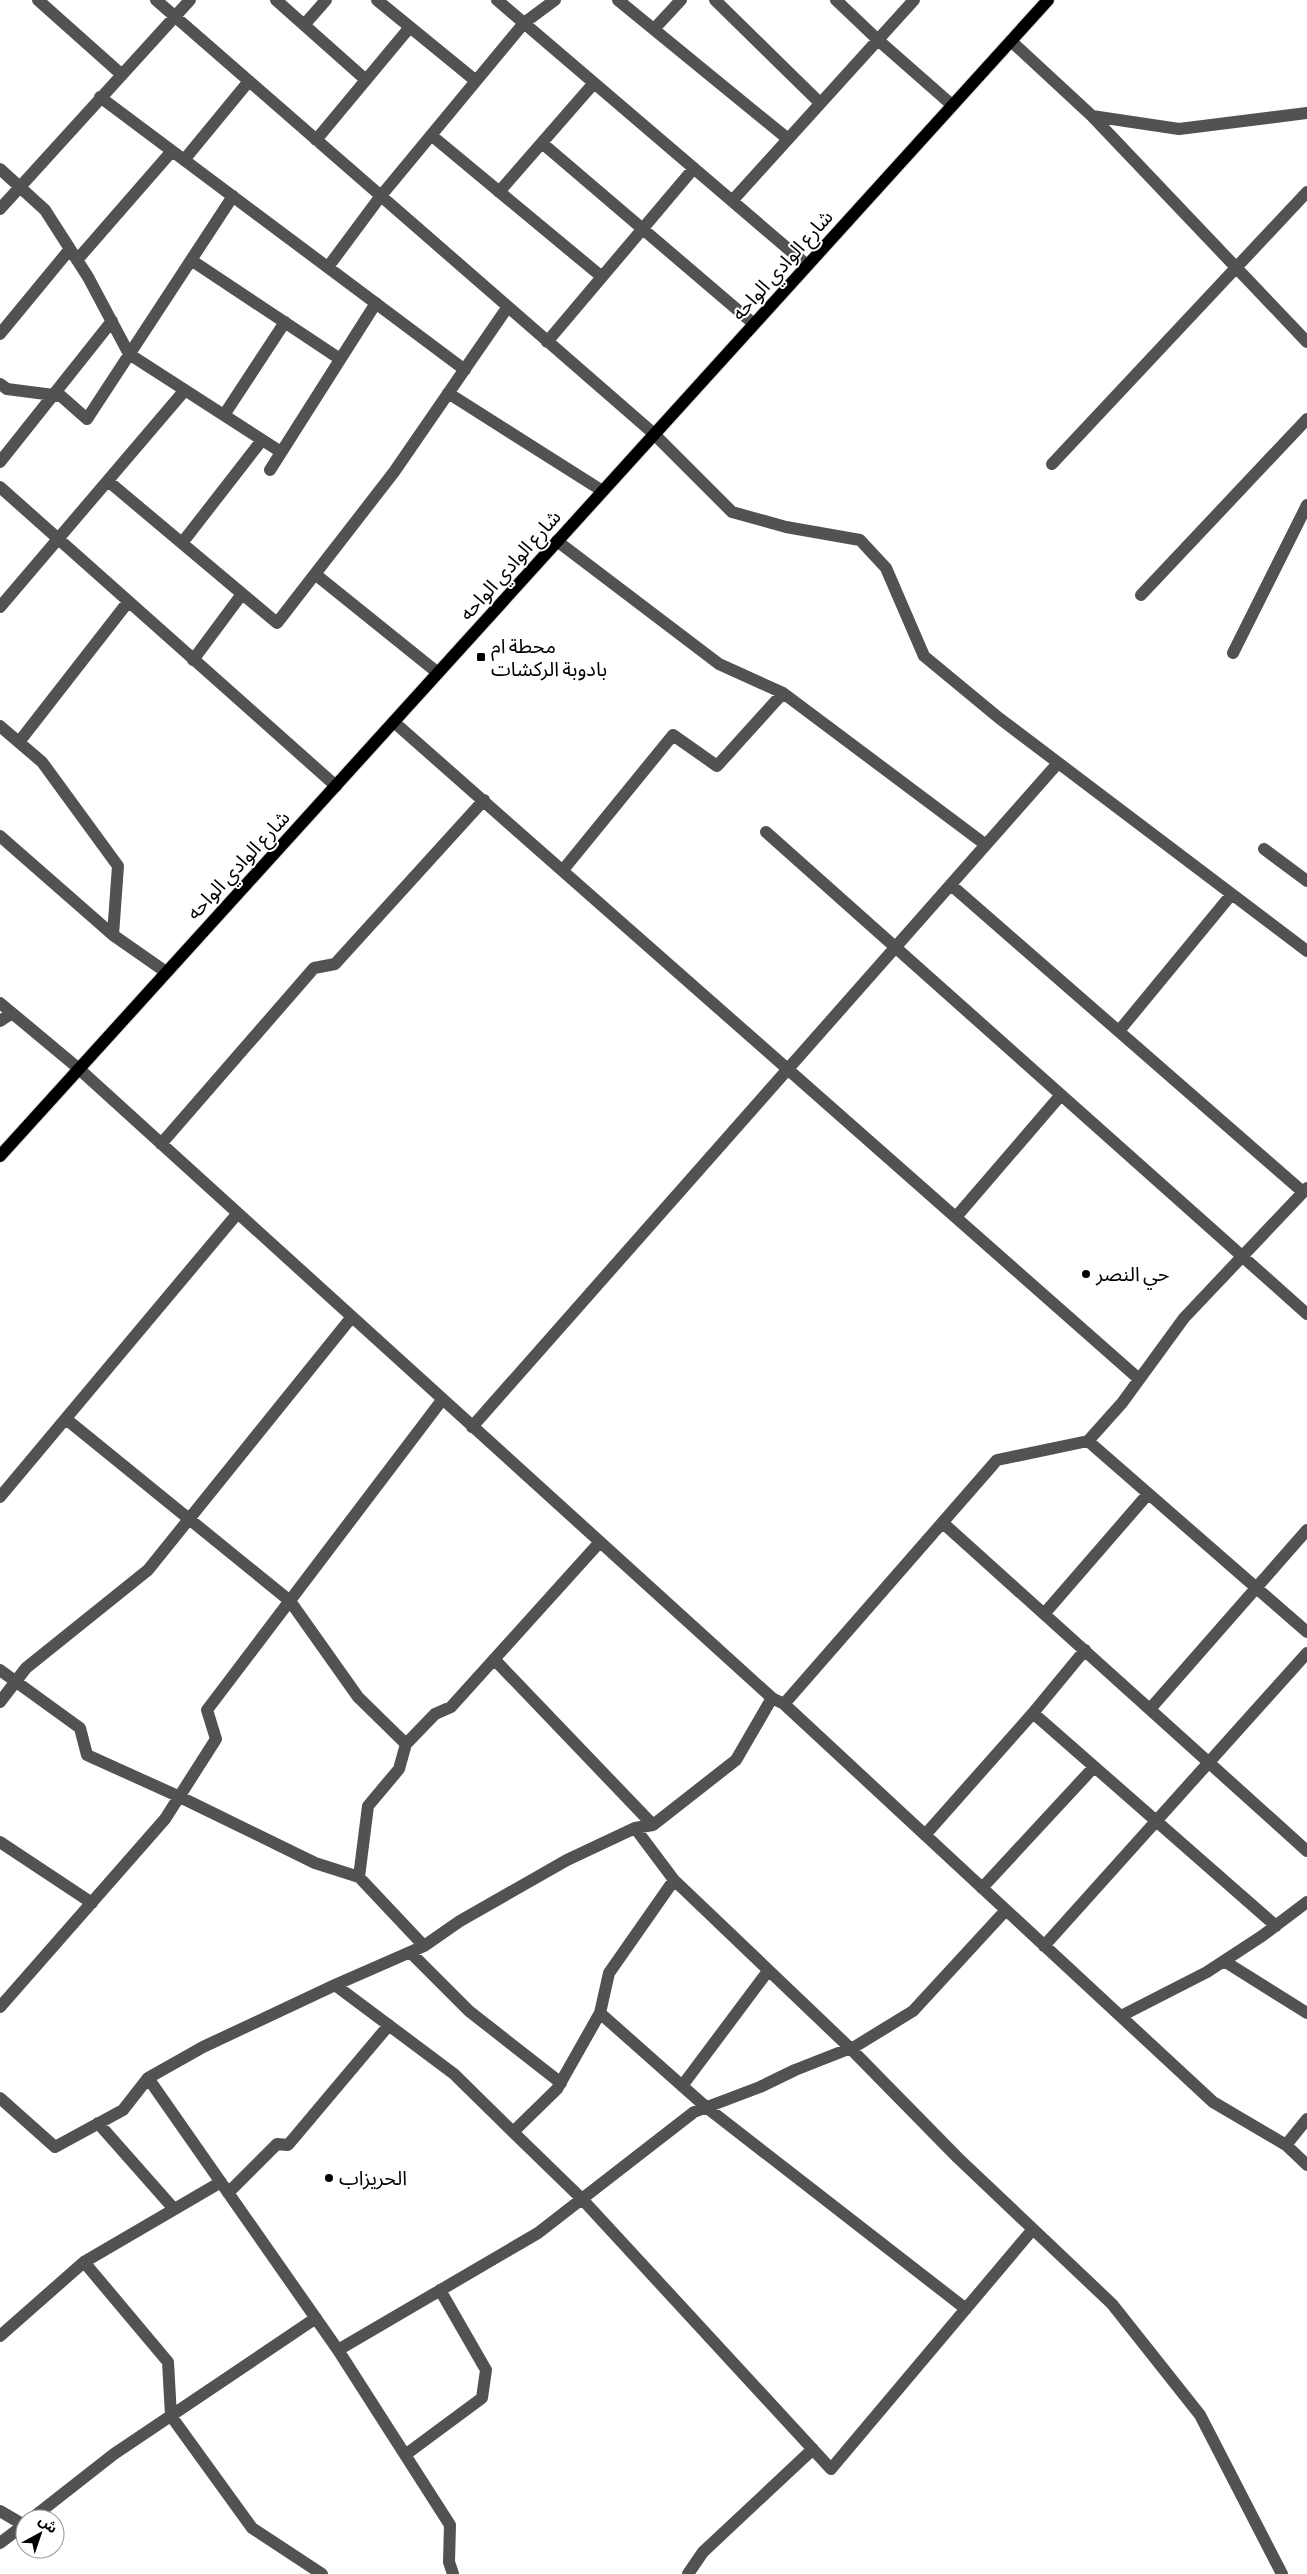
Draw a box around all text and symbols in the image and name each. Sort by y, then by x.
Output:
street label: شارع الوادي الواحه [728,207,841,328]
street label: شارع الوادي الواحه [456,507,569,628]
place label: محطة ام بادوبة الركشات [491,637,607,681]
marker: محطة ام بادوبة الركشات [475,651,487,663]
street label: شارع الوادي الواحه [184,808,297,927]
place label: حي النصر [1095,1265,1170,1290]
marker: حي النصر [1080,1268,1092,1280]
place label: الحريزاب [339,2169,407,2190]
marker: الحريزاب [323,2172,335,2184]
north arrow [15,2509,65,2559]
text: ش [36,2513,60,2536]

